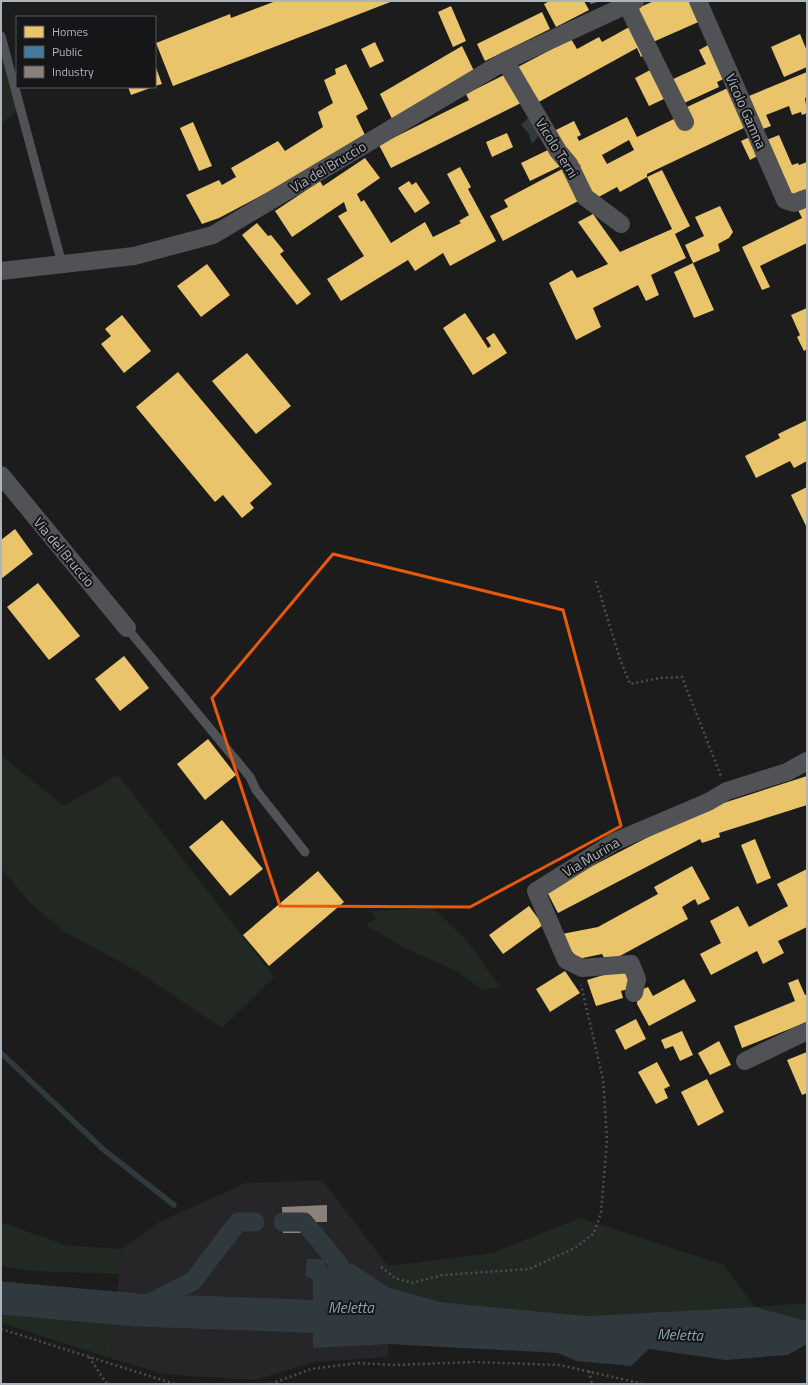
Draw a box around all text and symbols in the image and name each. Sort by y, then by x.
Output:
legend [16,16,156,88]
text: Homes [52,22,88,41]
text: Public [52,42,82,61]
text: Industry [52,62,94,81]
street label: Vicolo Gamna [721,70,772,152]
street label: Vicolo Terni [531,114,584,182]
street label: Via del Bruccio [286,136,370,198]
street label: Via del Bruccio [29,512,100,591]
street label: Via Murina [558,831,623,882]
water label: Meletta [328,1296,375,1319]
water label: Meletta [657,1322,705,1347]

